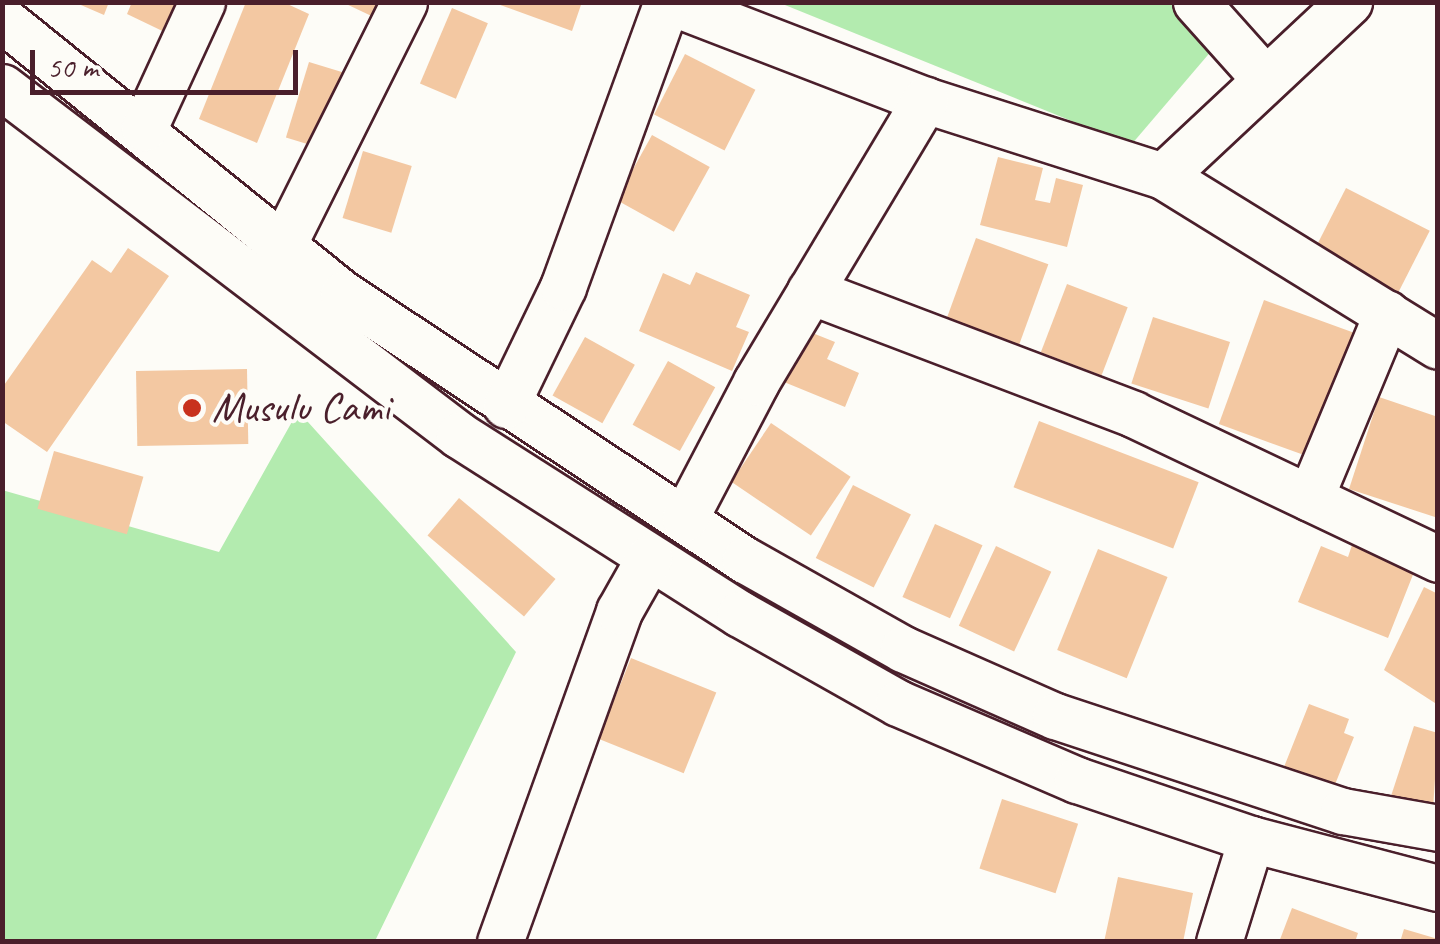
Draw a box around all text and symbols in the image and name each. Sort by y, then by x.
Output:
scale bar [35,30,302,92]
text: 50 m [47,48,98,86]
place label: Musulu Cami [212,383,390,433]
marker: Musulu Cami [181,397,203,419]

